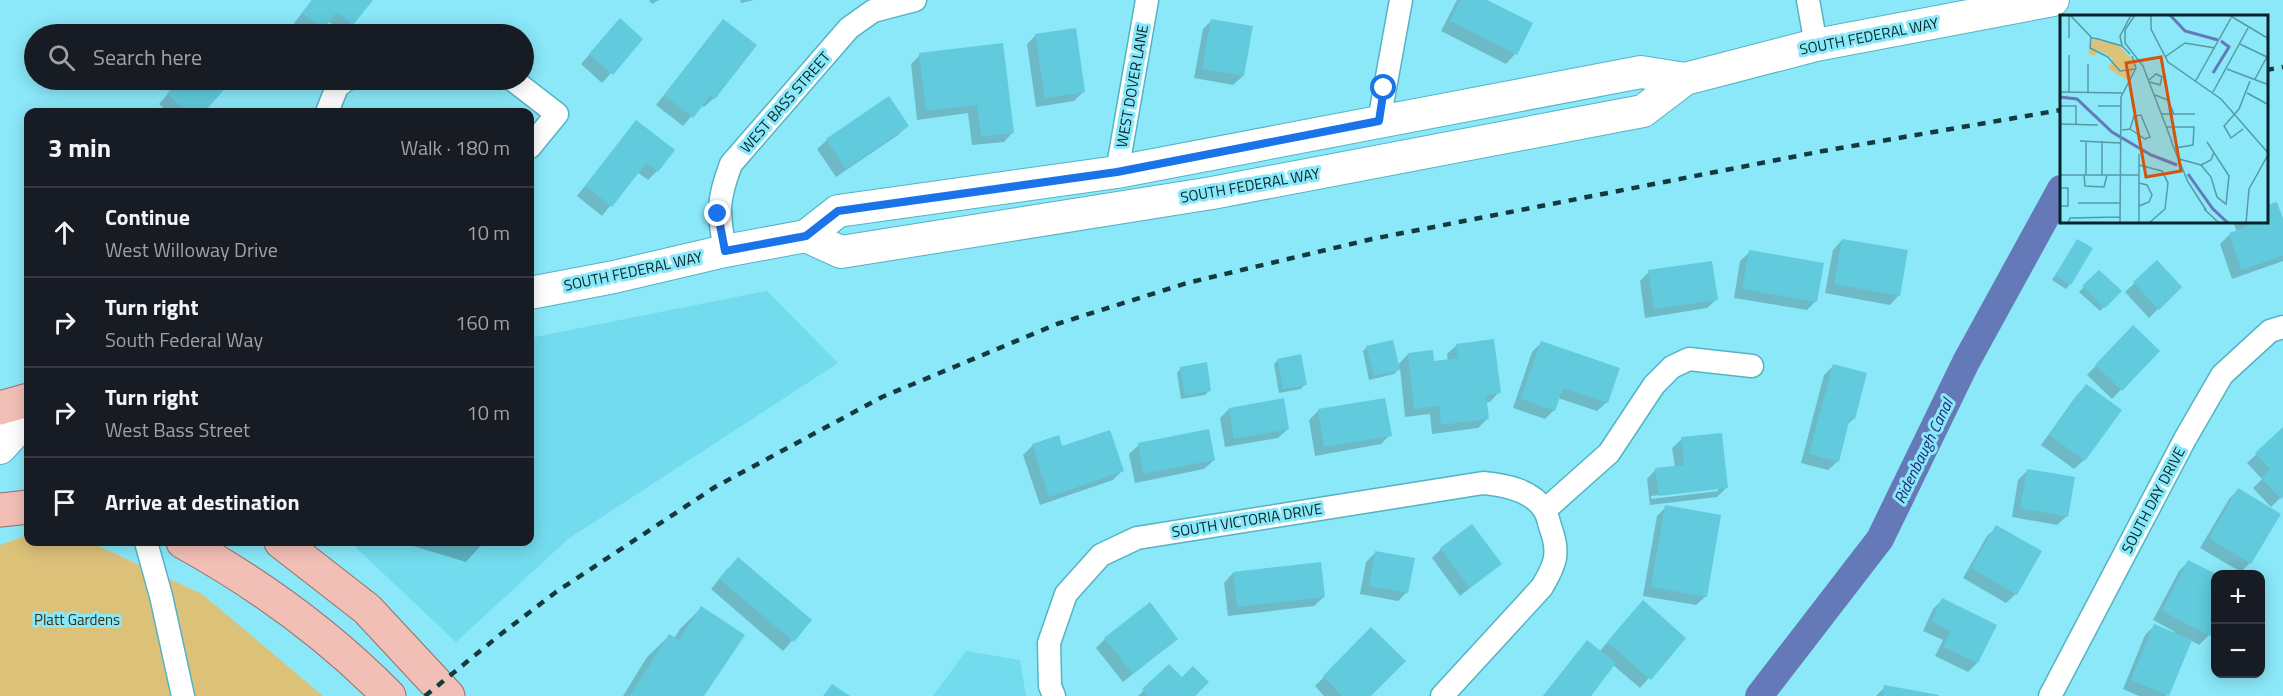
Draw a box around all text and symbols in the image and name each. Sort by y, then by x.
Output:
street label: SOUTH FEDERAL WAY [1798,11,1940,61]
inset map [2060,15,2268,224]
street label: WEST DOVER LANE [1110,23,1154,149]
search box [24,24,534,90]
text: Search here [93,40,202,74]
icon: search [45,41,78,74]
street label: WEST BASS STREET [734,46,836,158]
route start [1370,74,1396,100]
text: 3 min [48,128,111,167]
text: Walk · 180 m [401,132,510,163]
street label: SOUTH FEDERAL WAY [1179,161,1321,209]
text: Continue [105,200,190,234]
route end [704,200,730,226]
icon: ahead [48,216,81,249]
text: 10 m [466,217,510,248]
text: West Willoway Drive [105,234,278,265]
street label: SOUTH FEDERAL WAY [562,245,704,297]
text: Turn right [105,290,199,324]
icon: right [48,306,81,339]
text: 160 m [455,307,510,338]
text: South Federal Way [105,324,263,355]
text: Turn right [105,380,199,414]
water label: Ridenbaugh Canal [1887,393,1959,507]
icon: right [48,396,81,429]
text: 10 m [466,397,510,428]
text: West Bass Street [105,414,250,445]
street label: SOUTH DAY DRIVE [2115,443,2191,557]
text: Arrive at destination [105,485,300,519]
icon: arrive [48,486,81,519]
street label: SOUTH VICTORIA DRIVE [1170,497,1324,543]
map controls [2211,570,2265,678]
button: + [2211,570,2265,624]
park label: Platt Gardens [34,608,120,631]
button: − [2211,624,2265,678]

